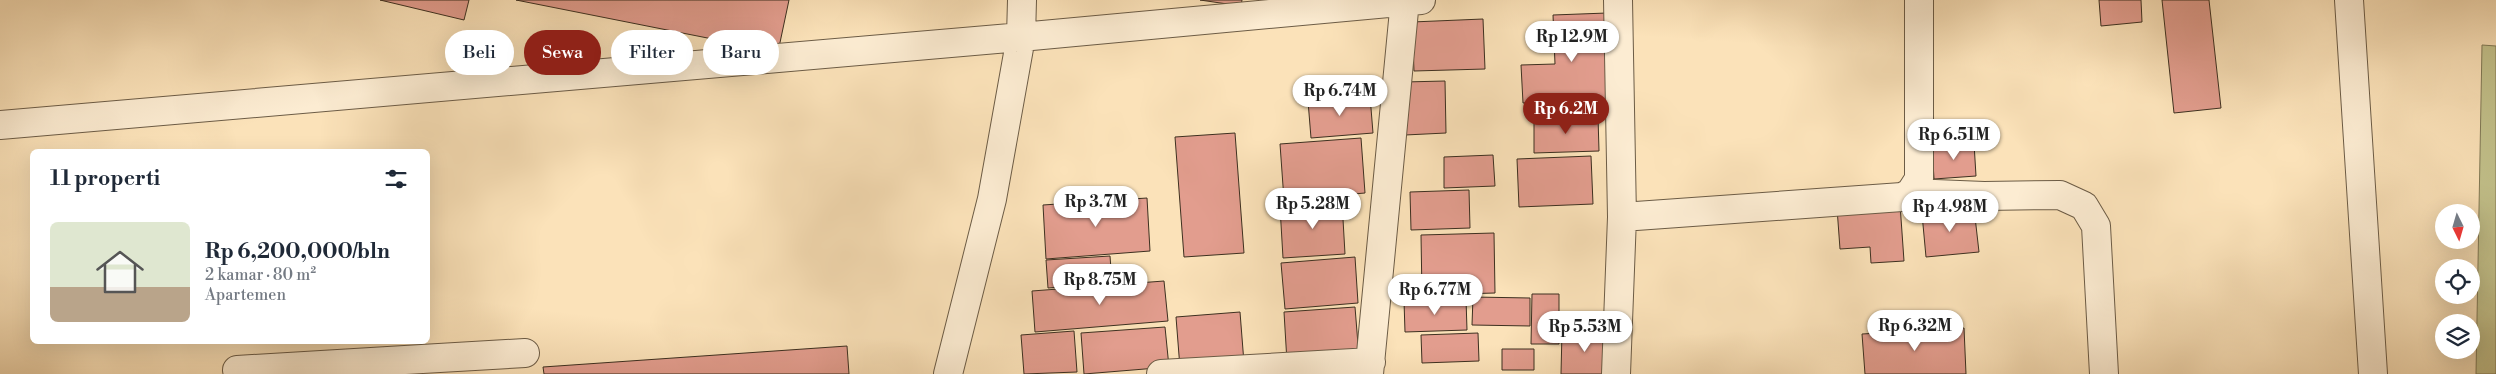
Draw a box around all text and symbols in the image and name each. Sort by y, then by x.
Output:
pin: Rp 12.9M [1520,20,1624,63]
text: Rp 12.9M [1536,27,1608,47]
chip: Beli [445,30,514,75]
chip: Sewa [524,30,601,75]
chip: Filter [611,30,693,75]
chip: Baru [703,30,779,75]
pin: Rp 6.74M [1288,74,1392,117]
text: Rp 6.74M [1304,81,1377,101]
pin: Rp 6.2M [1520,92,1612,135]
text: Rp 6.2M [1534,99,1598,119]
pin: Rp 6.51M [1902,119,2006,161]
text: Rp 6.51M [1918,125,1990,145]
icon: filters [382,165,410,193]
text: 11 properti [50,166,160,192]
pin: Rp 3.7M [1050,186,1142,228]
pin: Rp 5.28M [1261,188,1365,230]
pin: Rp 4.98M [1898,190,2002,233]
text: Rp 3.7M [1065,192,1127,212]
text: Rp 5.28M [1276,194,1350,214]
text: Rp 4.98M [1913,197,1987,217]
north arrow [2435,204,2480,249]
map controls [2435,204,2480,359]
text: Rp 6,200,000/bln [205,239,390,265]
icon: home [90,242,150,302]
button: locate [2435,259,2480,304]
pin: Rp 8.75M [1048,264,1152,306]
text: 2 kamar · 80 m² [205,265,316,285]
text: Rp 8.75M [1064,270,1136,290]
pin: Rp 6.77M [1383,274,1487,316]
text: Rp 6.77M [1399,280,1471,300]
text: Apartemen [205,285,286,305]
pin: Rp 5.53M [1533,310,1637,353]
pin: Rp 6.32M [1863,310,1967,352]
button: layers [2435,314,2480,359]
text: Rp 6.32M [1878,316,1952,336]
text: Rp 5.53M [1548,317,1622,337]

